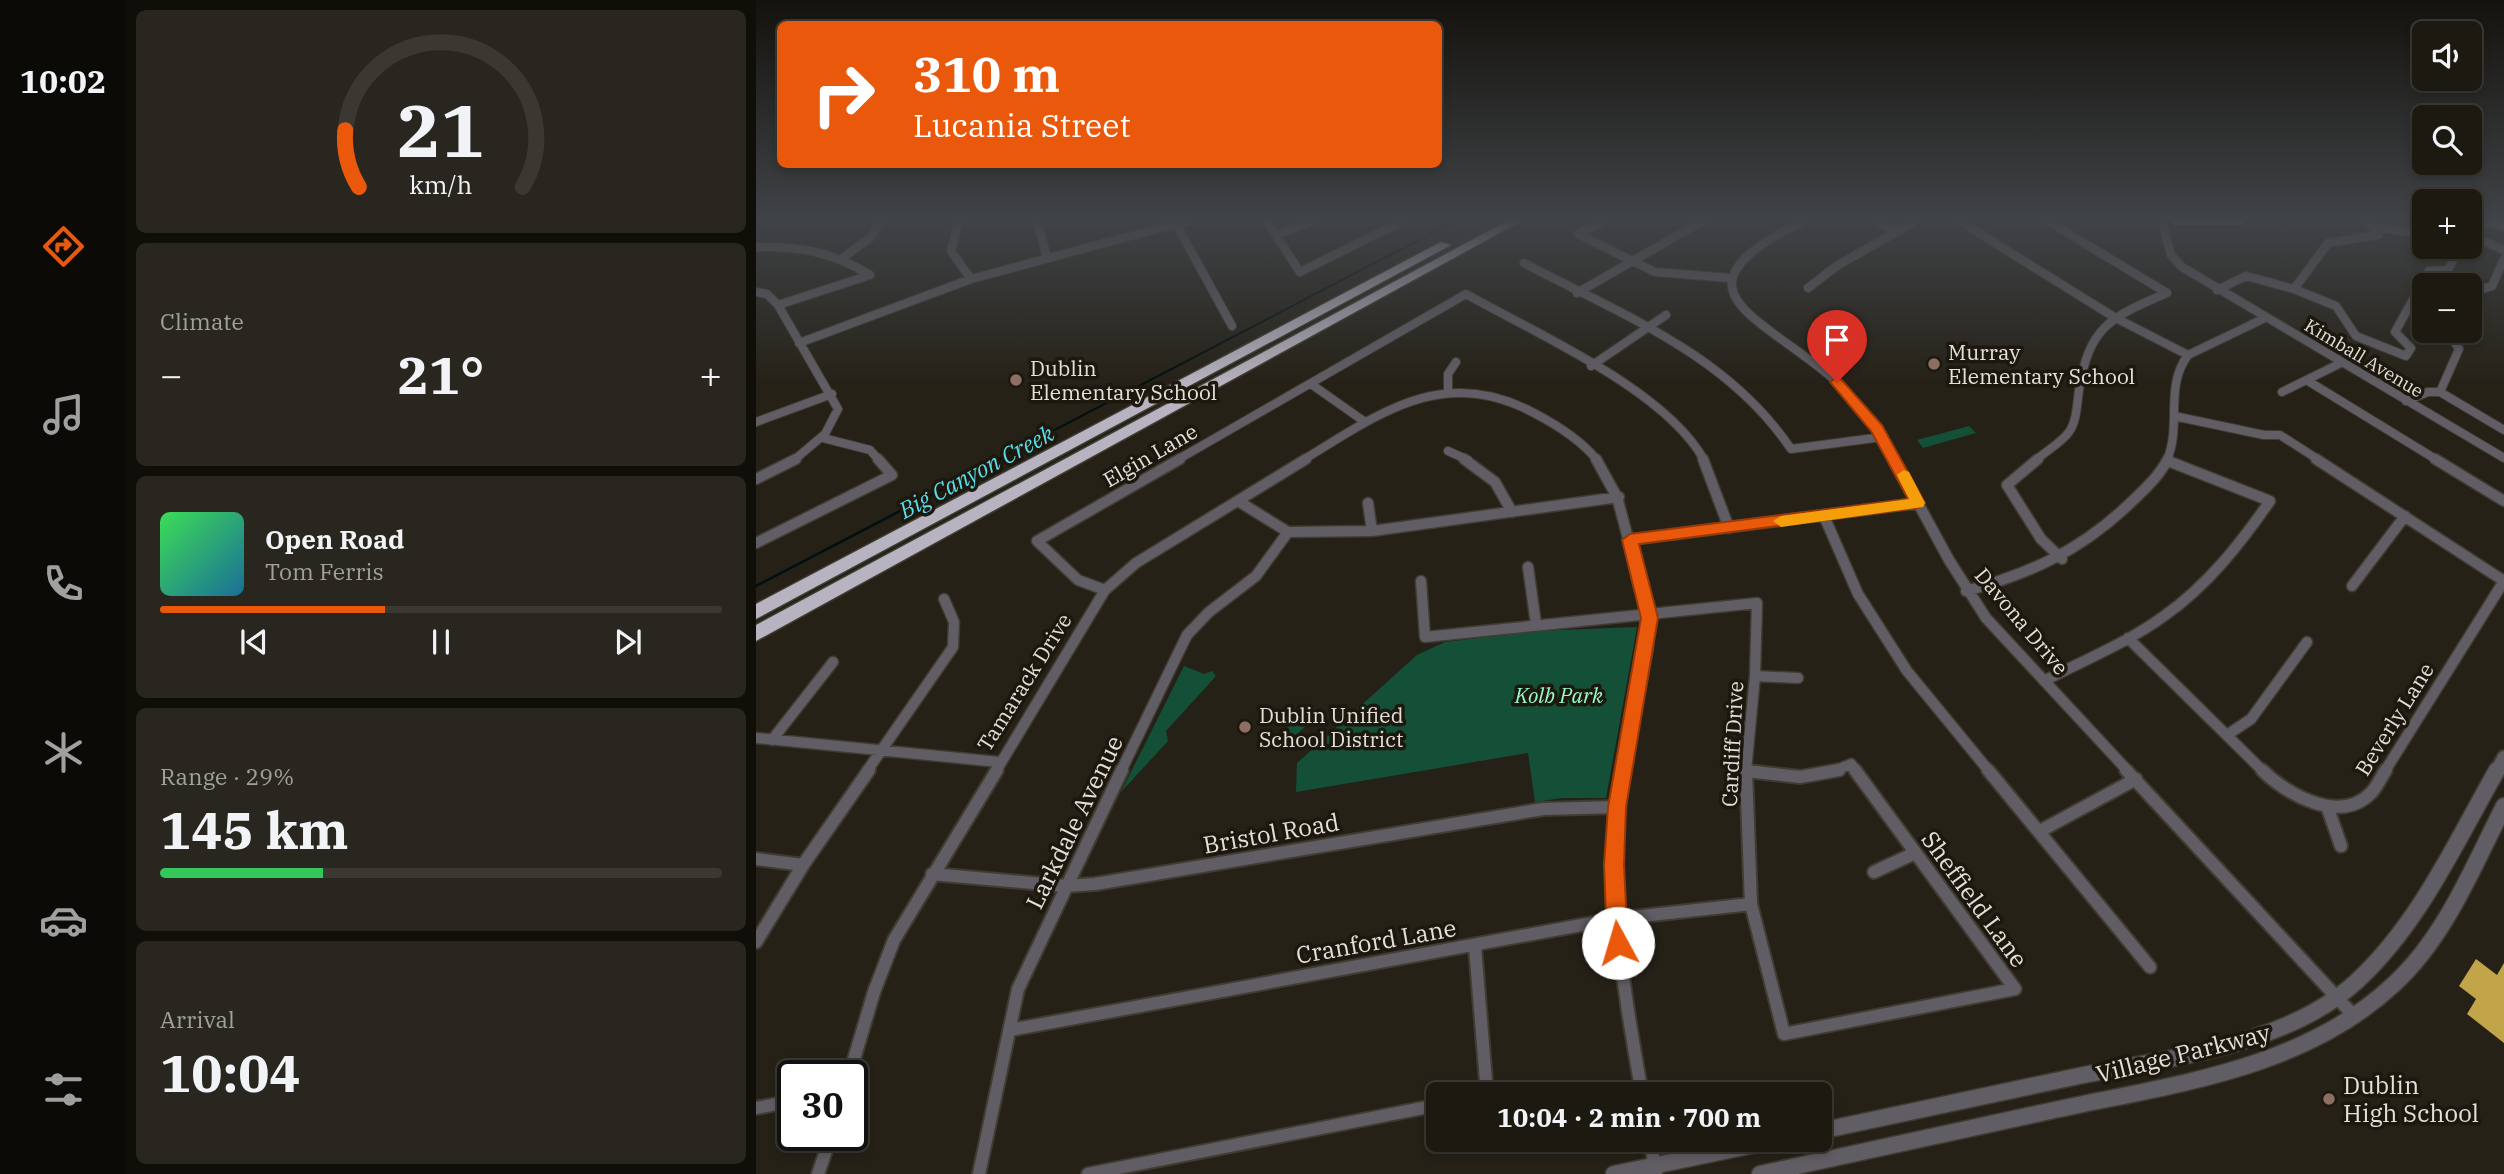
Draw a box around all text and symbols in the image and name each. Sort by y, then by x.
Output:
map controls [2412,21,2482,343]
button: sound [2412,21,2482,91]
text: 310 m [913,42,1060,105]
icon: right [798,49,889,140]
text: 10:02 [20,60,106,102]
text: 21 [397,83,485,178]
text: Lucania Street [913,104,1131,146]
button: search [2412,105,2482,175]
text: km/h [409,168,473,201]
button: + [2412,189,2482,259]
icon: directions [39,222,88,271]
button: − [2412,273,2482,343]
text: Climate [160,306,244,336]
pin [1807,310,1867,382]
street label: Kimball Avenue [2300,313,2428,403]
icon: arrive [1818,321,1856,359]
place label: Murray Elementary School [1948,338,2135,390]
text: 21° [398,341,484,408]
text: − [160,350,183,399]
text: + [699,350,722,399]
place label: Dublin Elementary School [1030,354,1217,406]
marker: Murray Elementary School [1926,356,1942,372]
marker: Dublin Elementary School [1008,372,1024,388]
icon: music [39,390,88,439]
water label: Big Canyon Creek [892,417,1059,525]
street label: Elgin Lane [1098,417,1202,493]
text: Open Road [265,522,404,556]
text: Tom Ferris [265,556,384,586]
icon: phone [39,559,88,608]
street label: Davona Drive [1969,562,2075,680]
street label: Tamarack Drive [970,608,1078,756]
icon: previous [235,623,273,661]
icon: pause [422,623,460,661]
icon: next [609,623,647,661]
street label: Beverly Lane [2348,657,2440,781]
street label: Cardiff Drive [1715,680,1749,808]
park label: Kolb Park [1514,681,1604,709]
place label: Dublin Unified School District [1259,701,1404,753]
marker: Dublin Unified School District [1237,719,1253,735]
icon: climate [39,728,88,777]
street label: Larkdale Avenue [1018,730,1130,914]
text: Range · 29% [160,761,294,791]
text: 145 km [160,796,349,863]
street label: Bristol Road [1200,805,1342,861]
street label: Sheffield Lane [1915,824,2035,974]
icon: car [39,896,88,945]
position arrow [1581,906,1655,980]
street label: Cranford Lane [1293,911,1459,971]
text: Arrival [160,1004,235,1034]
street label: Village Parkway [2093,1016,2274,1090]
text: 10:04 [160,1039,301,1106]
speed limit sign: 30 [777,1060,868,1151]
icon: filters [39,1065,88,1114]
place label: Dublin High School [2343,1069,2479,1129]
marker: Dublin High School [2321,1091,2337,1107]
text: 10:04 · 2 min · 700 m [1497,1100,1761,1134]

